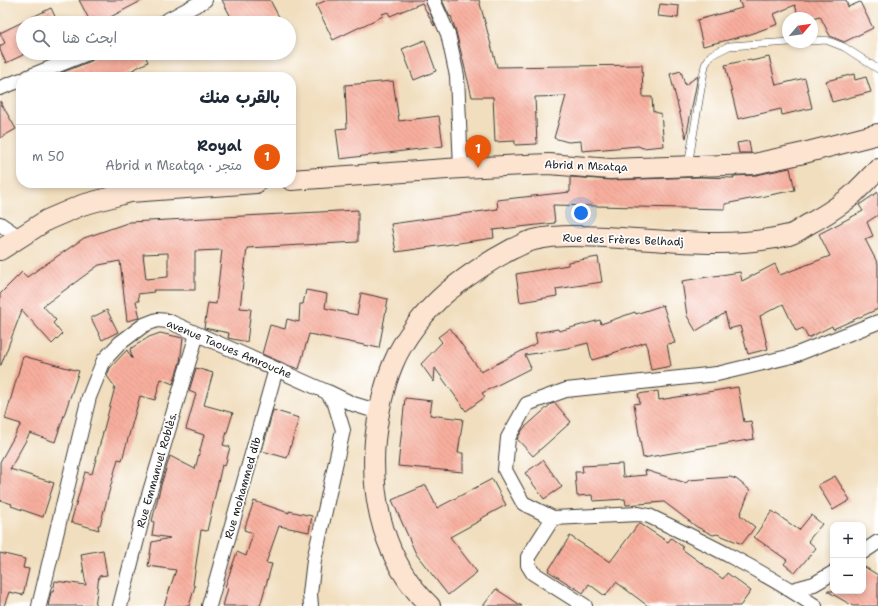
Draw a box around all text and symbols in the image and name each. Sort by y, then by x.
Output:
north arrow [782,12,818,48]
search box [16,16,296,60]
icon: search [30,27,52,49]
text: ابحث هنا [62,28,117,48]
text: بالقرب منك [200,86,280,108]
pin: 1 [465,135,491,168]
text: Royal [197,136,242,156]
text: 50 m [32,148,65,165]
text: 1 [264,148,270,165]
text: متجر · Abrid n Mɛatqa [105,157,242,174]
street label: Abrid n Mɛatqa [544,157,628,175]
your location [571,203,591,223]
street label: Rue des Frères Belhadj [562,230,684,250]
street label: avenue Taoues Amrouche [164,316,294,382]
street label: Rue Emmanuel Roblès. [133,410,181,530]
street label: Rue mohammed dib [221,435,265,541]
map controls [830,522,866,594]
button: + [830,522,866,558]
button: − [830,558,866,594]

